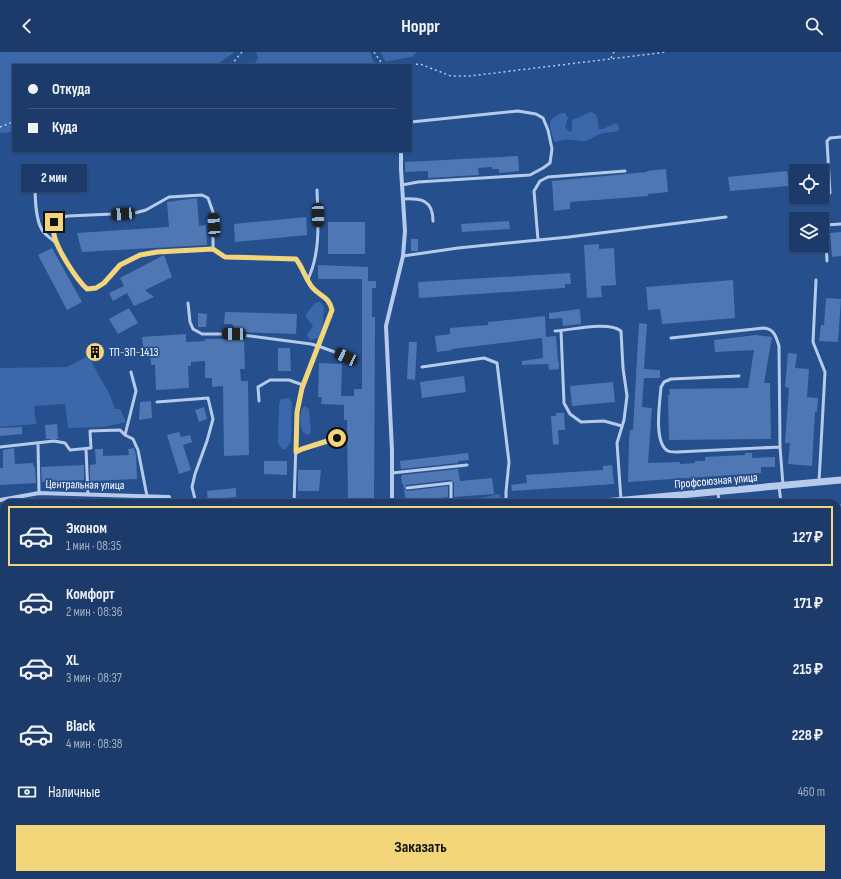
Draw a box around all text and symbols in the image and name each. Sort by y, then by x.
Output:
icon: back [16,15,38,37]
icon: search [803,15,825,37]
text: Hoppr [401,16,440,37]
text: Откуда [52,80,90,99]
text: Куда [52,118,78,137]
callout: 2 мин [21,164,87,192]
map controls [789,164,829,252]
button: locate [789,164,829,204]
text: 2 мин [41,170,67,186]
car [312,203,324,227]
car [111,207,135,221]
button: layers [789,212,829,252]
route end [45,213,63,231]
car [207,213,221,237]
car [222,328,246,340]
building icon: ТП-ЗП-1413 [84,341,106,363]
place label: ТП-ЗП-1413 [109,345,159,360]
car [333,346,359,368]
route start [328,429,346,447]
street label: Профсоюзная улица [674,470,759,492]
street label: Центральная улица [45,477,125,493]
icon: car [18,518,54,554]
text: Эконом [66,519,107,538]
text: 127 ₽ [793,528,823,547]
text: 1 мин · 08:35 [66,538,121,554]
icon: car [18,584,54,620]
text: Комфорт [66,585,115,604]
text: 171 ₽ [794,594,823,613]
text: 2 мин · 08:36 [66,604,122,620]
icon: car [18,650,54,686]
text: XL [66,651,79,670]
text: 215 ₽ [793,660,823,679]
text: 3 мин · 08:37 [66,670,122,686]
icon: car [18,716,54,752]
text: Black [66,717,95,736]
text: 228 ₽ [792,726,823,745]
text: 4 мин · 08:38 [66,736,123,752]
icon: cash [16,781,38,803]
text: Наличные [48,783,100,802]
text: 460 m [798,784,825,800]
button: Заказать [16,825,825,871]

